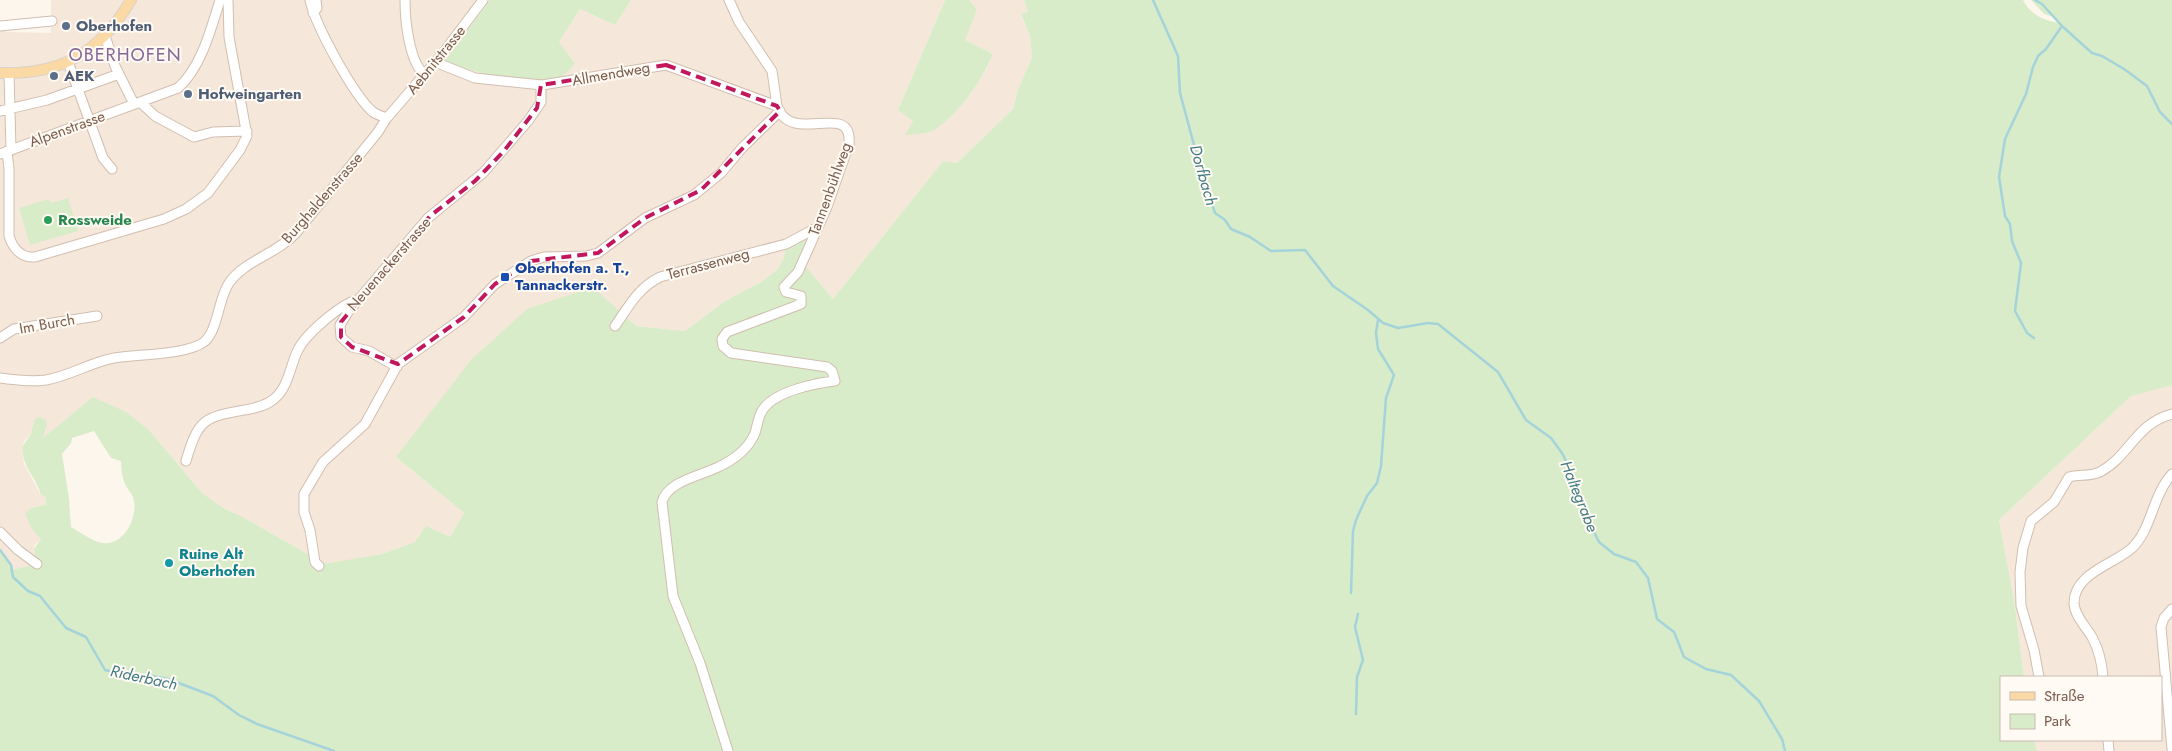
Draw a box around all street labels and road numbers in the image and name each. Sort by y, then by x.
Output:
street label: Aebnitstrasse [401,20,471,99]
street label: Allmendweg [570,56,652,92]
street label: Alpenstrasse [26,105,108,153]
street label: Tannenbühlweg [803,139,857,239]
street label: Burghaldenstrasse [276,147,368,248]
street label: Neuenackerstrasse [342,212,436,316]
street label: Terrassenweg [664,242,752,286]
street label: Im Burch [17,308,77,340]

